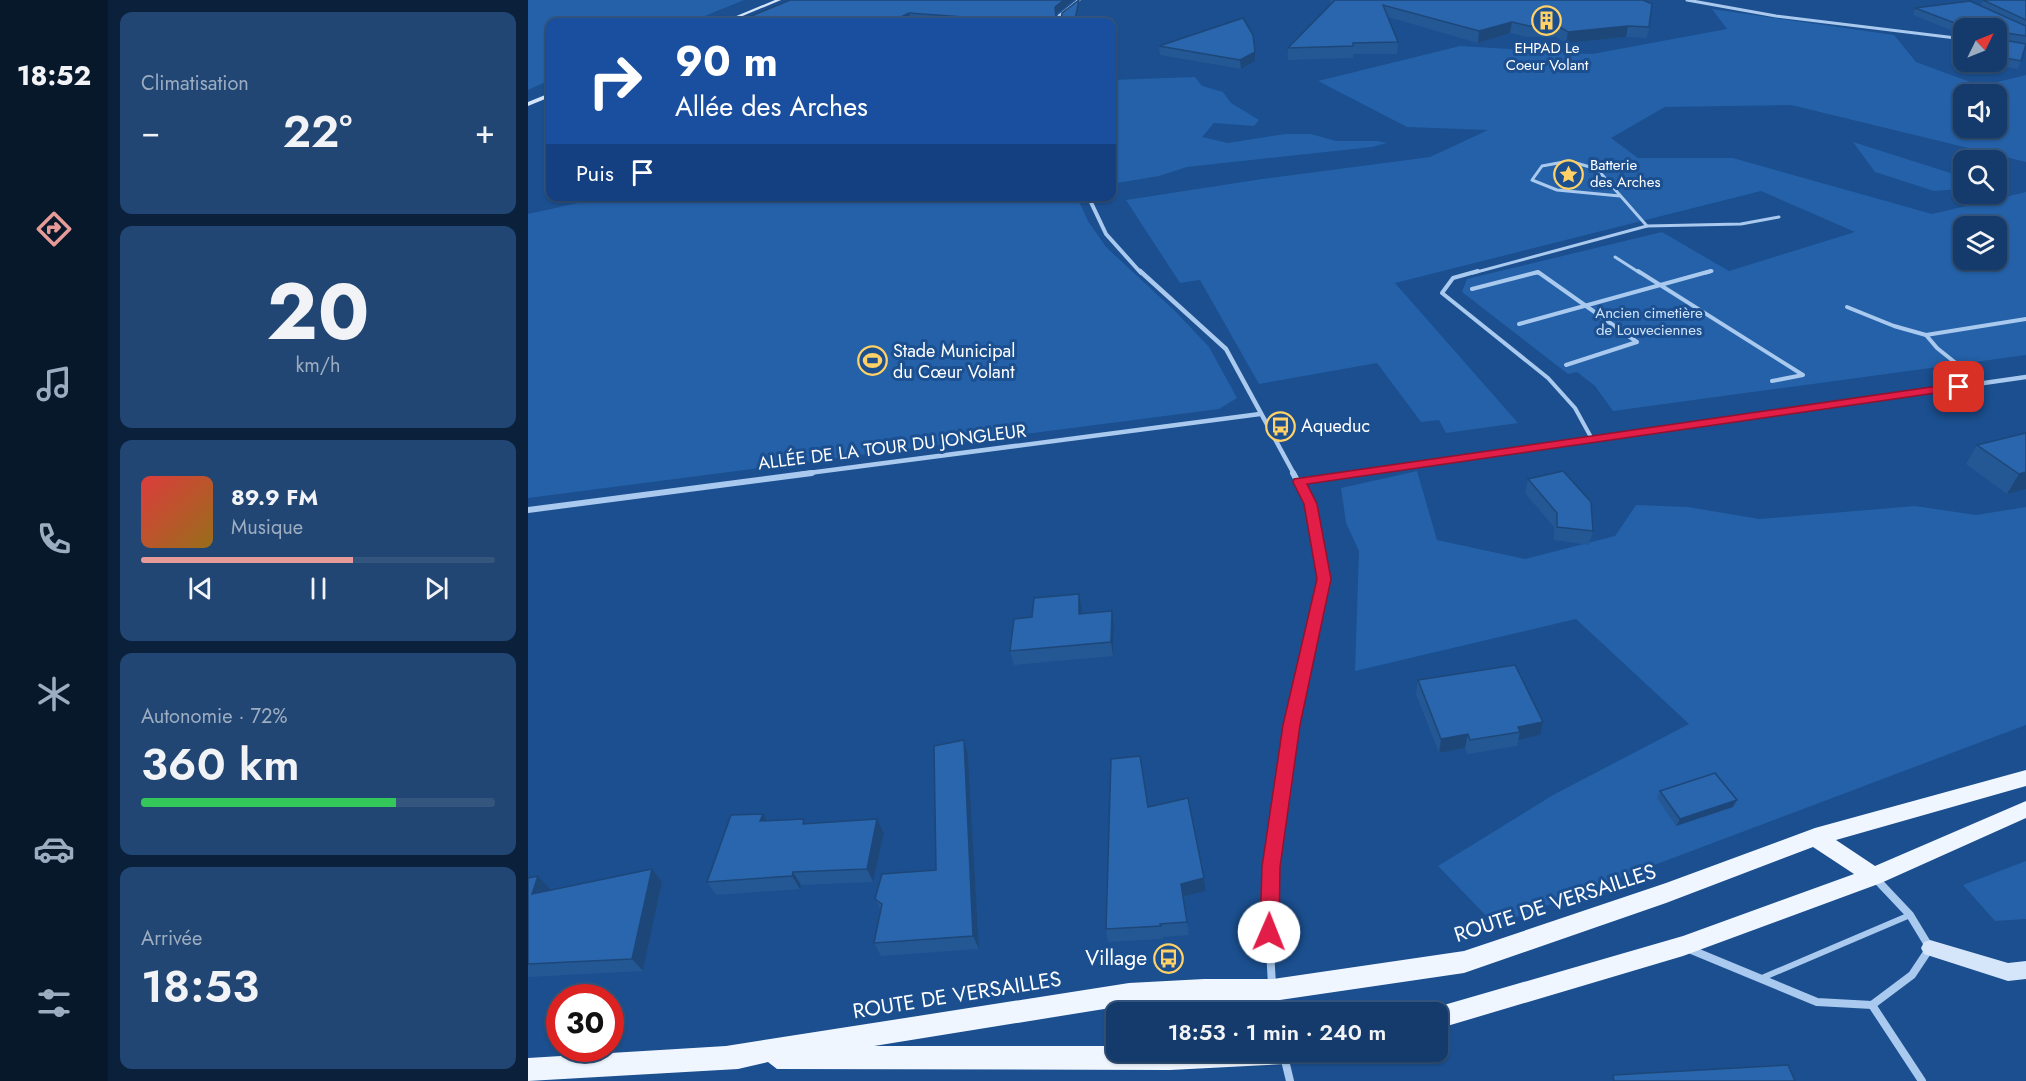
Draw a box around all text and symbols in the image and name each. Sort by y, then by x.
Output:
building icon: EHPAD Le Coeur Volant [1531,5,1563,37]
north arrow [1953,18,2007,72]
map controls [1953,18,2007,270]
text: 90 m [675,31,778,92]
place label: EHPAD Le Coeur Volant [1506,37,1589,76]
icon: right [576,42,654,120]
text: 18:52 [17,56,91,95]
text: Climatisation [141,69,249,98]
button: sound [1953,84,2007,138]
text: Allée des Arches [675,87,868,126]
text: 22° [283,99,352,164]
text: − [141,108,160,155]
text: + [475,108,495,155]
button: search [1953,150,2007,204]
place label: Batterie des Arches [1590,154,1660,193]
icon: arrive [626,156,659,189]
text: Puis [576,157,614,189]
place icon: Batterie des Arches [1553,158,1585,190]
icon: directions [33,208,75,250]
button: layers [1953,216,2007,270]
text: 20 [267,256,369,368]
park label: Ancien cimetière de Louveciennes [1595,302,1703,341]
place label: Stade Municipal du Cœur Volant [893,338,1015,385]
sports icon: Stade Municipal du Cœur Volant [856,345,888,377]
text: km/h [295,351,341,380]
pin [1933,361,1984,412]
icon: music [33,363,75,405]
icon: arrive [1942,370,1975,403]
bus stop icon: Aqueduc [1264,410,1296,442]
place label: Aqueduc [1301,413,1370,439]
street label: ALLÉE DE LA TOUR DU JONGLEUR [756,418,1028,476]
text: 89.9 FM [231,481,318,513]
text: Musique [231,513,303,542]
icon: phone [33,518,75,560]
icon: previous [184,572,217,605]
icon: pause [302,572,335,605]
icon: next [420,572,453,605]
icon: climate [33,673,75,715]
text: Autonomie · 72% [141,702,287,731]
text: 360 km [141,732,300,797]
icon: car [33,828,75,870]
street label: ROUTE DE VERSAILLES [1450,856,1660,950]
position arrow [1237,900,1301,964]
text: Arrivée [141,924,202,953]
bus stop icon: Village [1152,942,1184,974]
place label: Village [1085,943,1147,973]
text: 18:53 [141,954,259,1019]
street label: ROUTE DE VERSAILLES [851,964,1063,1026]
icon: filters [33,982,75,1024]
speed limit sign: 30 [546,984,624,1062]
text: 18:53 · 1 min · 240 m [1168,1016,1386,1048]

